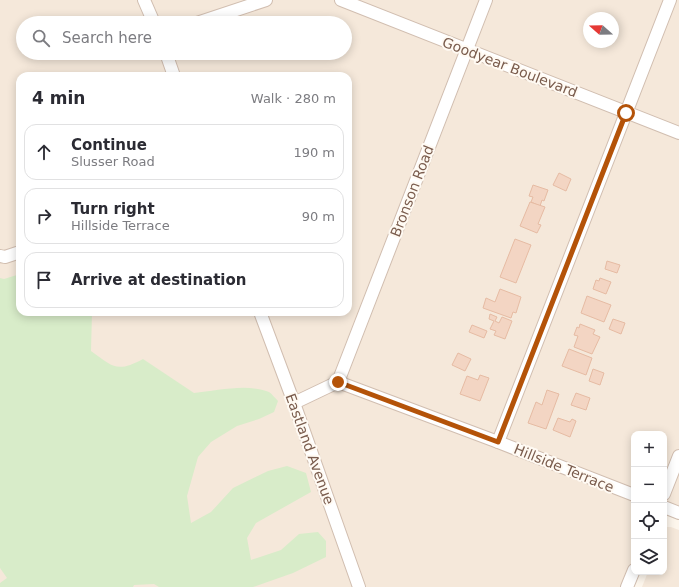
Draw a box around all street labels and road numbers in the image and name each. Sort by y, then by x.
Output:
street label: Goodyear Boulevard [440,34,580,100]
street label: Bronson Road [387,143,437,239]
street label: Eastland Avenue [282,391,338,507]
street label: Hillside Terrace [512,441,616,495]

